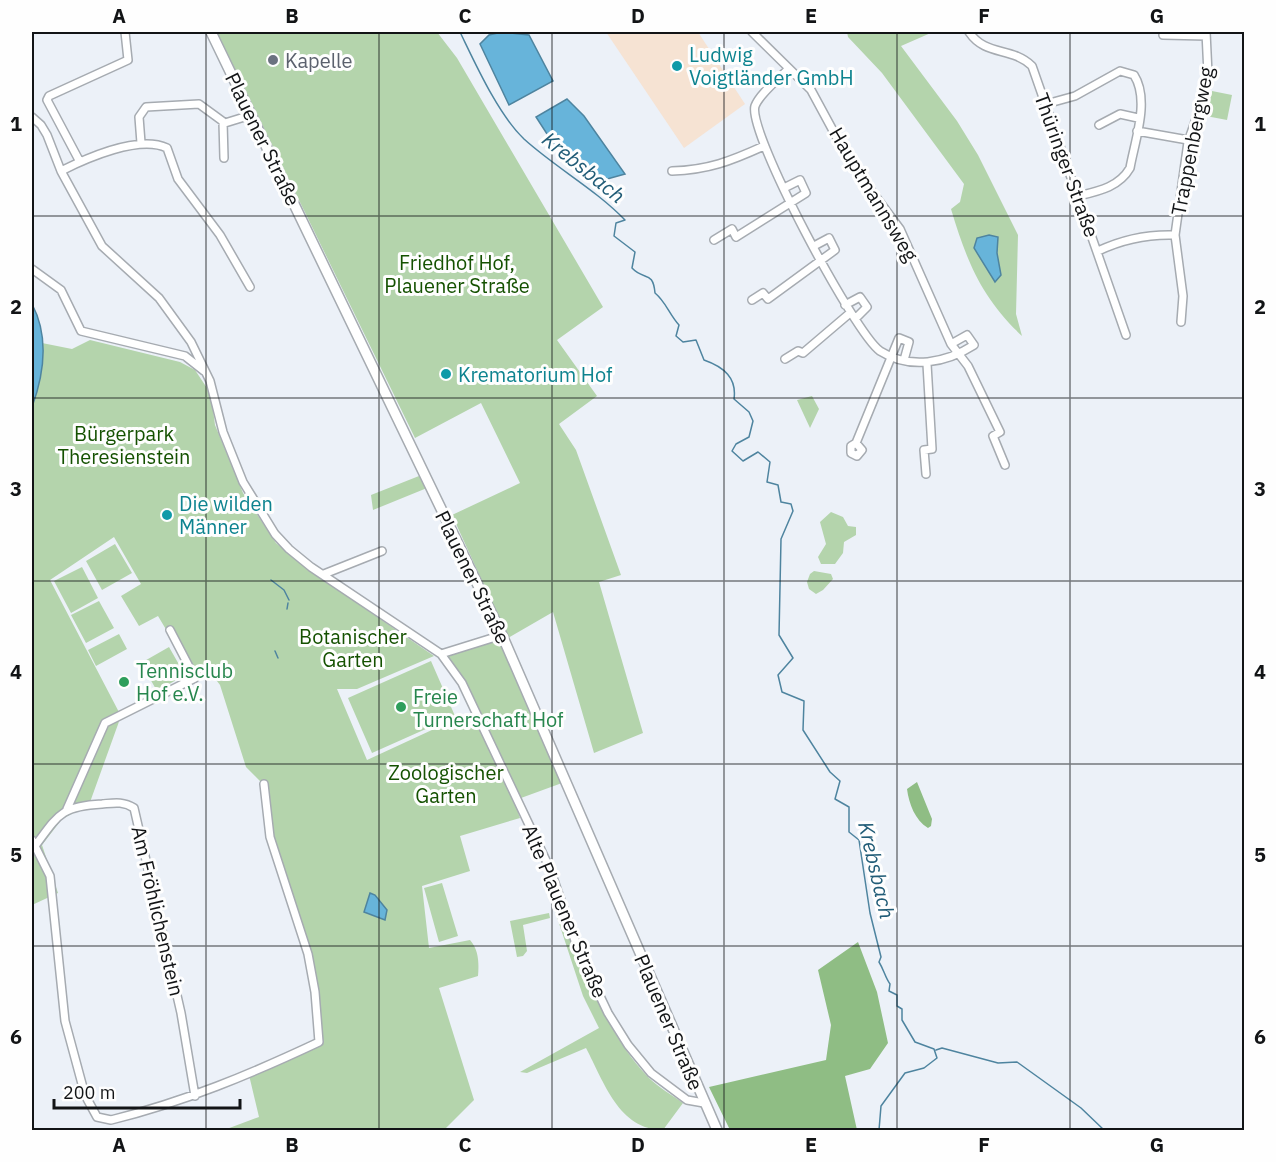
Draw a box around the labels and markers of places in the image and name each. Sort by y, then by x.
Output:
place label: Ludwig Voigtländer GmbH [689,41,854,91]
place label: Kapelle [285,47,352,74]
marker: Kapelle [266,53,280,67]
marker: Ludwig Voigtländer GmbH [670,59,684,73]
place label: Krematorium Hof [458,361,613,388]
marker: Krematorium Hof [439,367,453,381]
place label: Die wilden Männer [179,490,273,540]
marker: Die wilden Männer [160,508,174,522]
place label: Tennisclub Hof e.V. [136,657,233,707]
marker: Tennisclub Hof e.V. [117,675,131,689]
place label: Freie Turnerschaft Hof [413,683,564,733]
marker: Freie Turnerschaft Hof [394,700,408,714]

